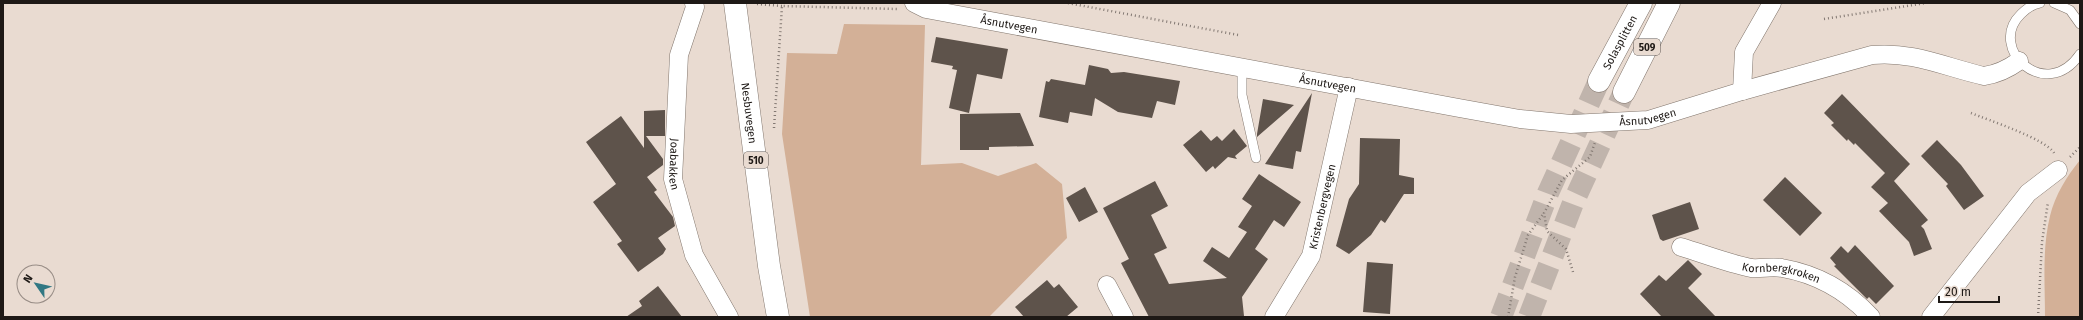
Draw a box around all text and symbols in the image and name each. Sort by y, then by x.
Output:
street label: Åsnutvegen [980,12,1039,37]
street label: Solasplitten [1600,13,1640,72]
road number: 509 [1634,39,1660,55]
street label: Åsnutvegen [1298,71,1357,96]
street label: Nesbuvegen [738,82,759,144]
street label: Åsnutvegen [1619,106,1678,128]
street label: Joabakken [666,138,682,191]
road number: 510 [744,152,768,168]
street label: Kristenbergvegen [1307,163,1338,251]
street label: Kornbergkroken [1741,260,1822,286]
north arrow [16,264,56,304]
text: N [21,272,36,285]
scale bar [1939,278,1999,304]
text: 20 m [1945,285,1971,299]

